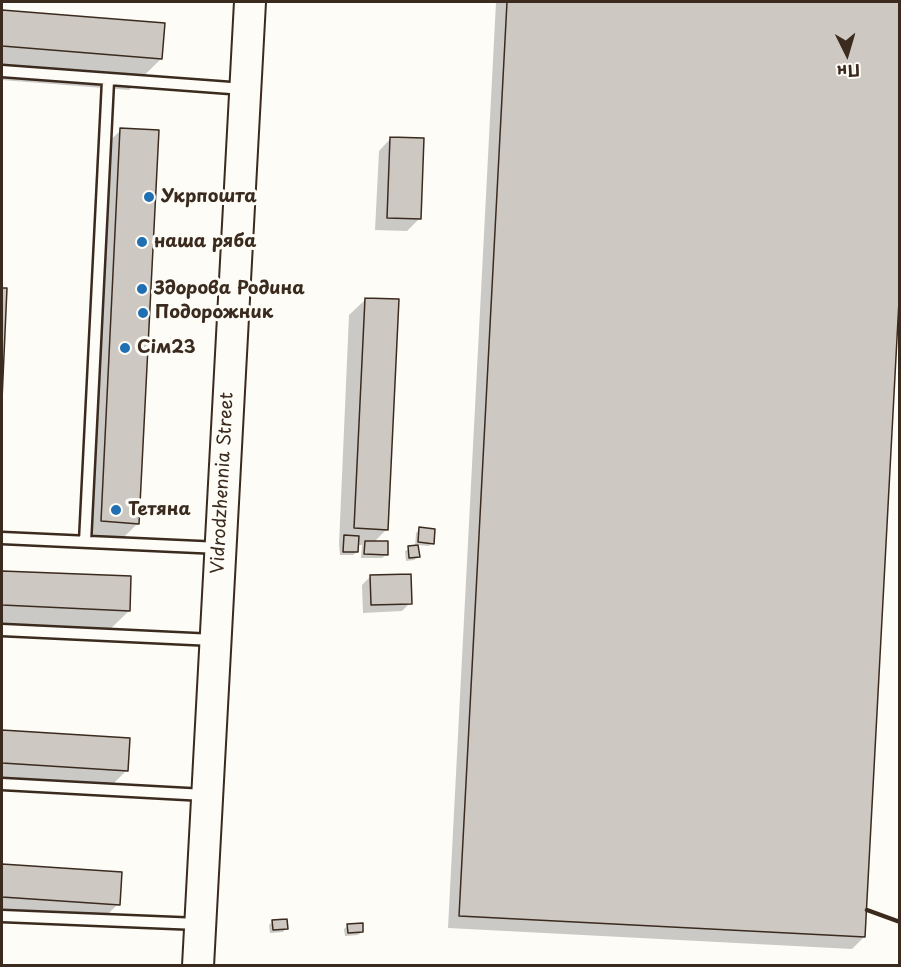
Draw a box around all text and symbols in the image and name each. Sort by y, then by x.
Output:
north arrow [817,24,877,84]
text: Пн [836,59,861,85]
place label: Укрпошта [161,186,257,208]
marker: Укрпошта [142,190,156,204]
place label: наша ряба [154,231,256,253]
marker: наша ряба [135,235,149,249]
place label: Здорова Родина [154,278,305,300]
marker: Здорова Родина [135,282,149,296]
place label: Подорожник [155,302,273,324]
marker: Подорожник [136,306,150,320]
place label: Сім23 [137,337,196,359]
marker: Сім23 [118,341,132,355]
street label: Vidrodzhennia Street [207,392,239,574]
place label: Тетяна [128,499,191,521]
marker: Тетяна [109,503,123,517]

